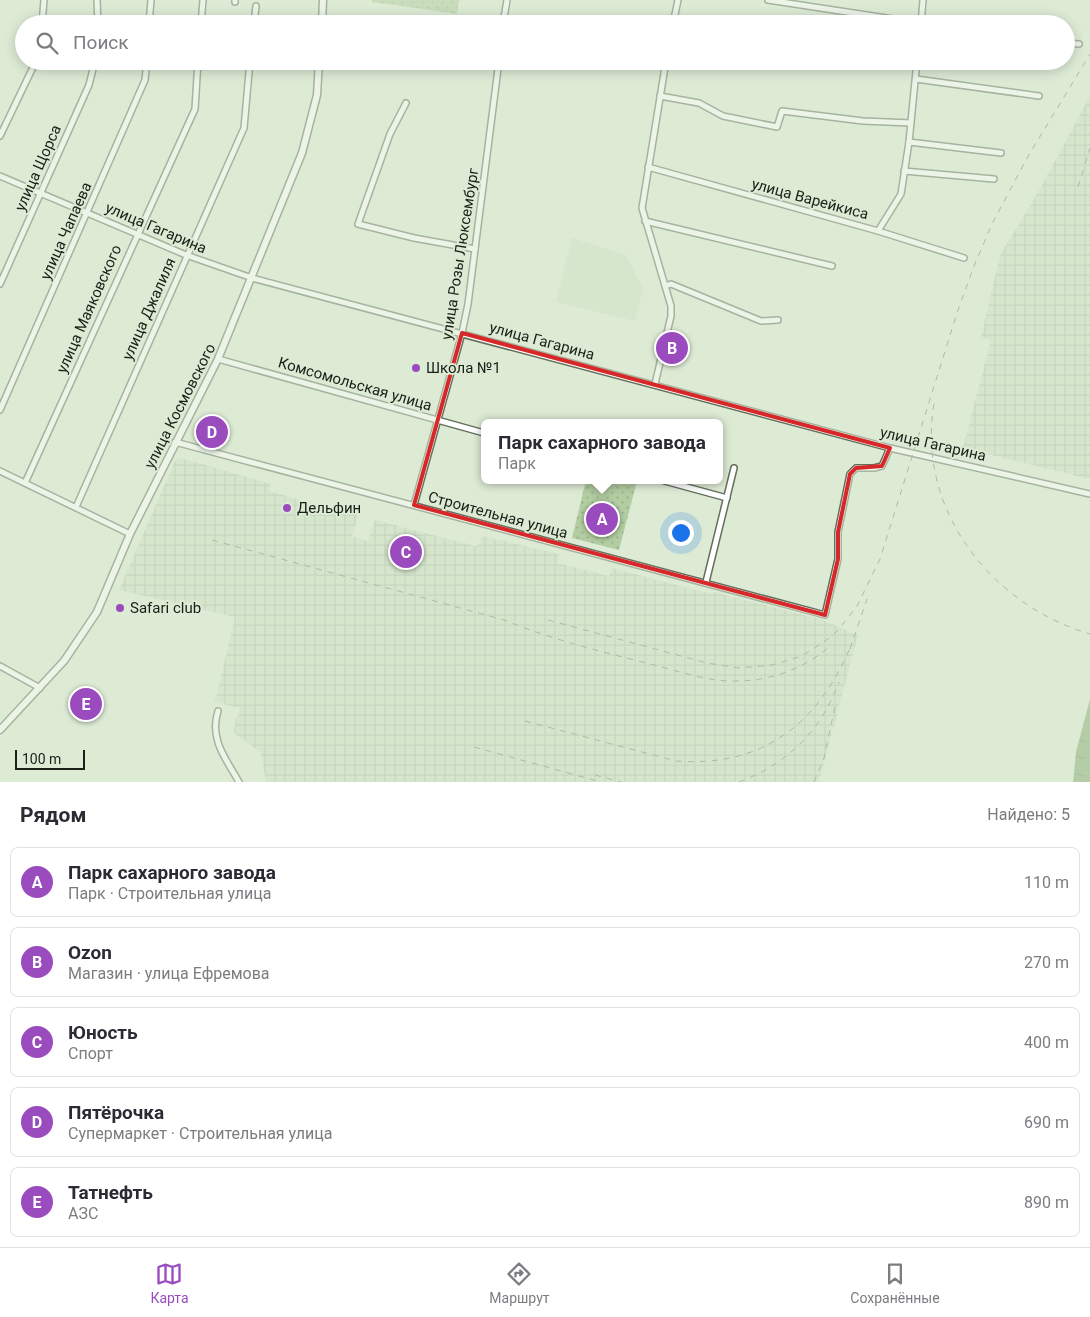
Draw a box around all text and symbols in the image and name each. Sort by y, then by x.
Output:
search box [15,15,1075,70]
icon: search [33,29,61,57]
text: Поиск [73,31,129,54]
street label: улица Щорса [11,122,65,214]
street label: улица Розы Люксембург [438,166,483,341]
street label: улица Варейкиса [750,175,870,223]
street label: улица Чапаева [36,179,96,283]
street label: улица Гагарина [103,199,209,257]
street label: улица Маяковского [53,242,125,376]
street label: улица Джалиля [118,255,180,363]
street label: улица Гагарина [487,318,597,364]
pin: B [656,329,688,367]
street label: улица Космовского [141,340,219,472]
street label: Комсомольская улица [276,353,434,415]
place label: Школа №1 [426,359,501,377]
marker: Школа №1 [410,362,422,374]
pin: D [196,413,228,451]
popup [481,419,723,484]
street label: улица Гагарина [878,423,988,465]
text: Парк сахарного завода [498,431,706,454]
text: Парк [498,454,536,473]
street label: Строительная улица [426,488,570,542]
place label: Дельфин [297,499,361,517]
pin: A [586,500,618,538]
marker: Дельфин [281,502,293,514]
your location [668,520,694,546]
pin: C [390,533,422,571]
place label: Safari club [130,599,201,617]
marker: Safari club [114,602,126,614]
pin: E [70,685,102,723]
scale bar [15,747,85,770]
text: 100 m [22,751,61,767]
text: Рядом [20,803,86,827]
text: Найдено: 5 [987,805,1070,824]
text: Парк сахарного завода [68,861,276,884]
text: A [32,873,42,892]
text: 110 m [1024,873,1069,892]
text: Парк · Строительная улица [68,884,271,903]
text: Ozon [68,941,112,964]
text: B [32,953,42,972]
text: 270 m [1024,953,1069,972]
text: Магазин · улица Ефремова [68,964,270,983]
text: Юность [68,1021,138,1044]
text: C [32,1033,42,1052]
text: 400 m [1024,1033,1069,1052]
text: Спорт [68,1044,113,1063]
text: Пятёрочка [68,1101,164,1124]
text: D [32,1113,42,1132]
text: 690 m [1024,1113,1069,1132]
text: Супермаркет · Строительная улица [68,1124,333,1143]
text: Татнефть [68,1181,153,1204]
text: E [33,1193,42,1212]
text: 890 m [1024,1193,1069,1212]
text: АЗС [68,1204,98,1223]
tab: Карта [150,1260,189,1306]
tab: Маршрут [489,1260,550,1306]
tab: Сохранённые [850,1260,940,1306]

